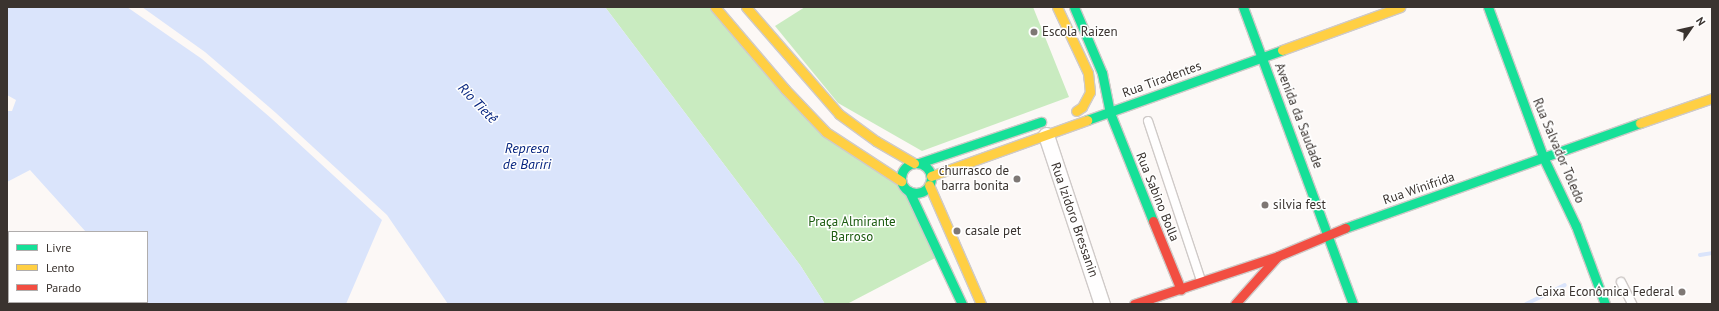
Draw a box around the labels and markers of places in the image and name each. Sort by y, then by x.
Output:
place label: Escola Raizen [1042,24,1118,40]
marker: Escola Raizen [1029,27,1039,37]
place label: churrasco de barra bonita [939,164,1009,195]
marker: churrasco de barra bonita [1012,174,1022,184]
place label: silvia fest [1273,197,1326,213]
marker: silvia fest [1260,200,1270,210]
place label: casale pet [965,223,1021,239]
marker: casale pet [952,226,962,236]
place label: Caixa Econômica Federal [1535,284,1674,300]
marker: Caixa Econômica Federal [1677,287,1687,297]

